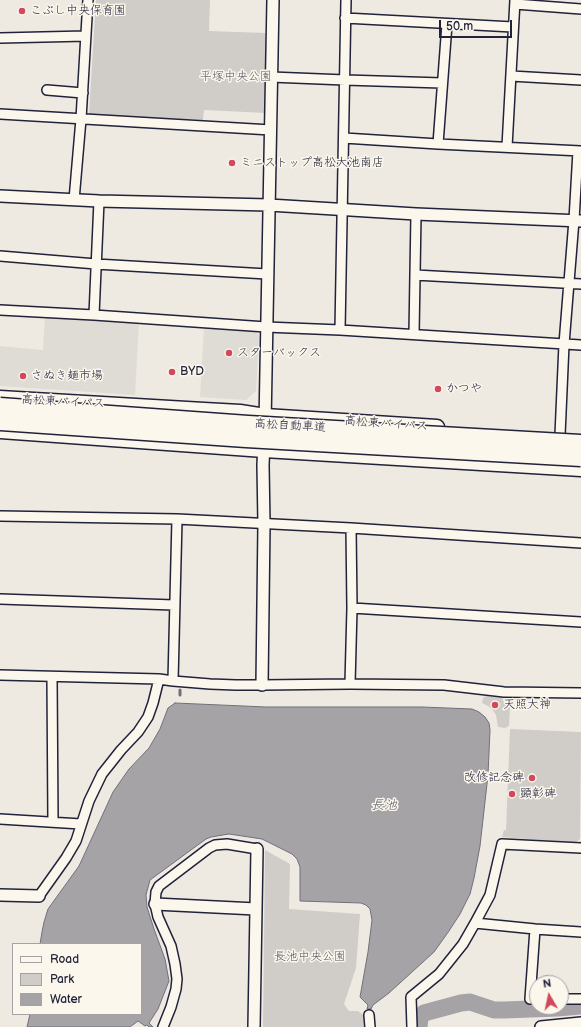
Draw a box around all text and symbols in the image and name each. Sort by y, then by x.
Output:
place label: こぶし中央保育園 [30,4,126,18]
marker: こぶし中央保育園 [17,6,27,16]
scale bar [441,12,514,38]
text: 50 m [446,19,473,34]
park label: 平塚中央公園 [200,70,272,84]
place label: ミニストップ高松大池南店 [240,156,384,170]
marker: ミニストップ高松大池南店 [227,158,237,168]
place label: スターバックス [237,346,321,360]
marker: スターバックス [224,348,234,358]
place label: BYD [180,365,204,379]
marker: BYD [167,367,177,377]
place label: さぬき麺市場 [31,369,103,383]
marker: さぬき麺市場 [18,371,28,381]
place label: かつや [446,382,482,396]
marker: かつや [433,384,443,394]
street label: 高松東バイパス [21,393,105,411]
street label: 高松東バイパス [344,414,428,434]
street label: 高松自動車道 [254,417,326,435]
place label: 天照大神 [503,698,551,712]
marker: 天照大神 [490,700,500,710]
place label: 改修記念碑 [464,771,524,785]
marker: 改修記念碑 [527,773,537,783]
place label: 顕彰碑 [520,787,556,801]
marker: 顕彰碑 [507,789,517,799]
water label: 長池 [371,798,397,814]
legend [12,943,142,1015]
park label: 長池中央公園 [274,950,346,964]
text: Road [50,952,79,967]
text: Park [50,972,74,987]
north arrow [529,975,569,1015]
text: N [542,977,552,991]
text: Water [50,992,82,1007]

